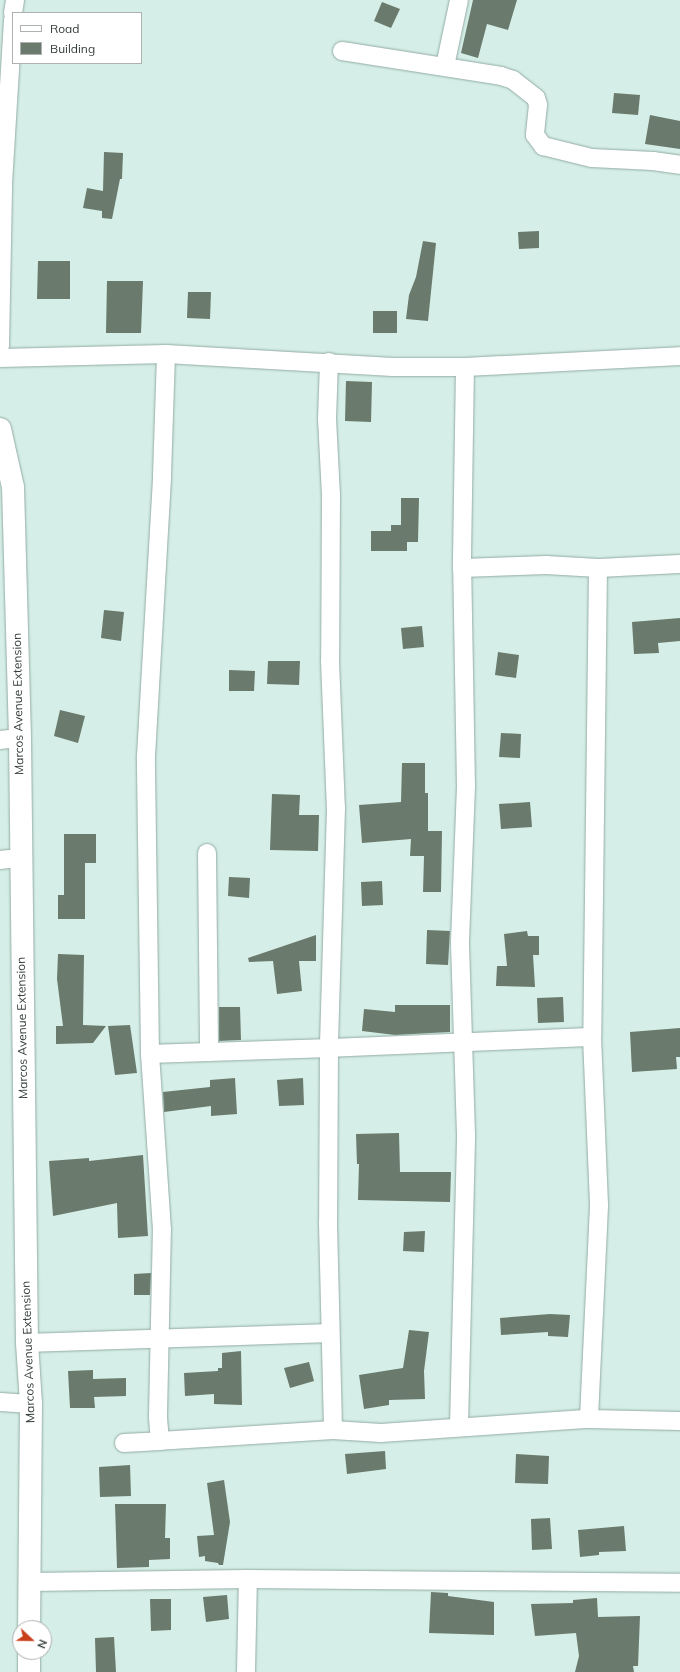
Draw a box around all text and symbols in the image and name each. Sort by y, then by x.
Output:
legend [12,12,142,64]
text: Road [50,21,79,36]
text: Building [50,41,95,56]
street label: Marcos Avenue Extension [10,633,26,775]
street label: Marcos Avenue Extension [14,957,30,1099]
street label: Marcos Avenue Extension [18,1281,38,1423]
north arrow [12,1620,52,1660]
text: N [34,1638,50,1651]

